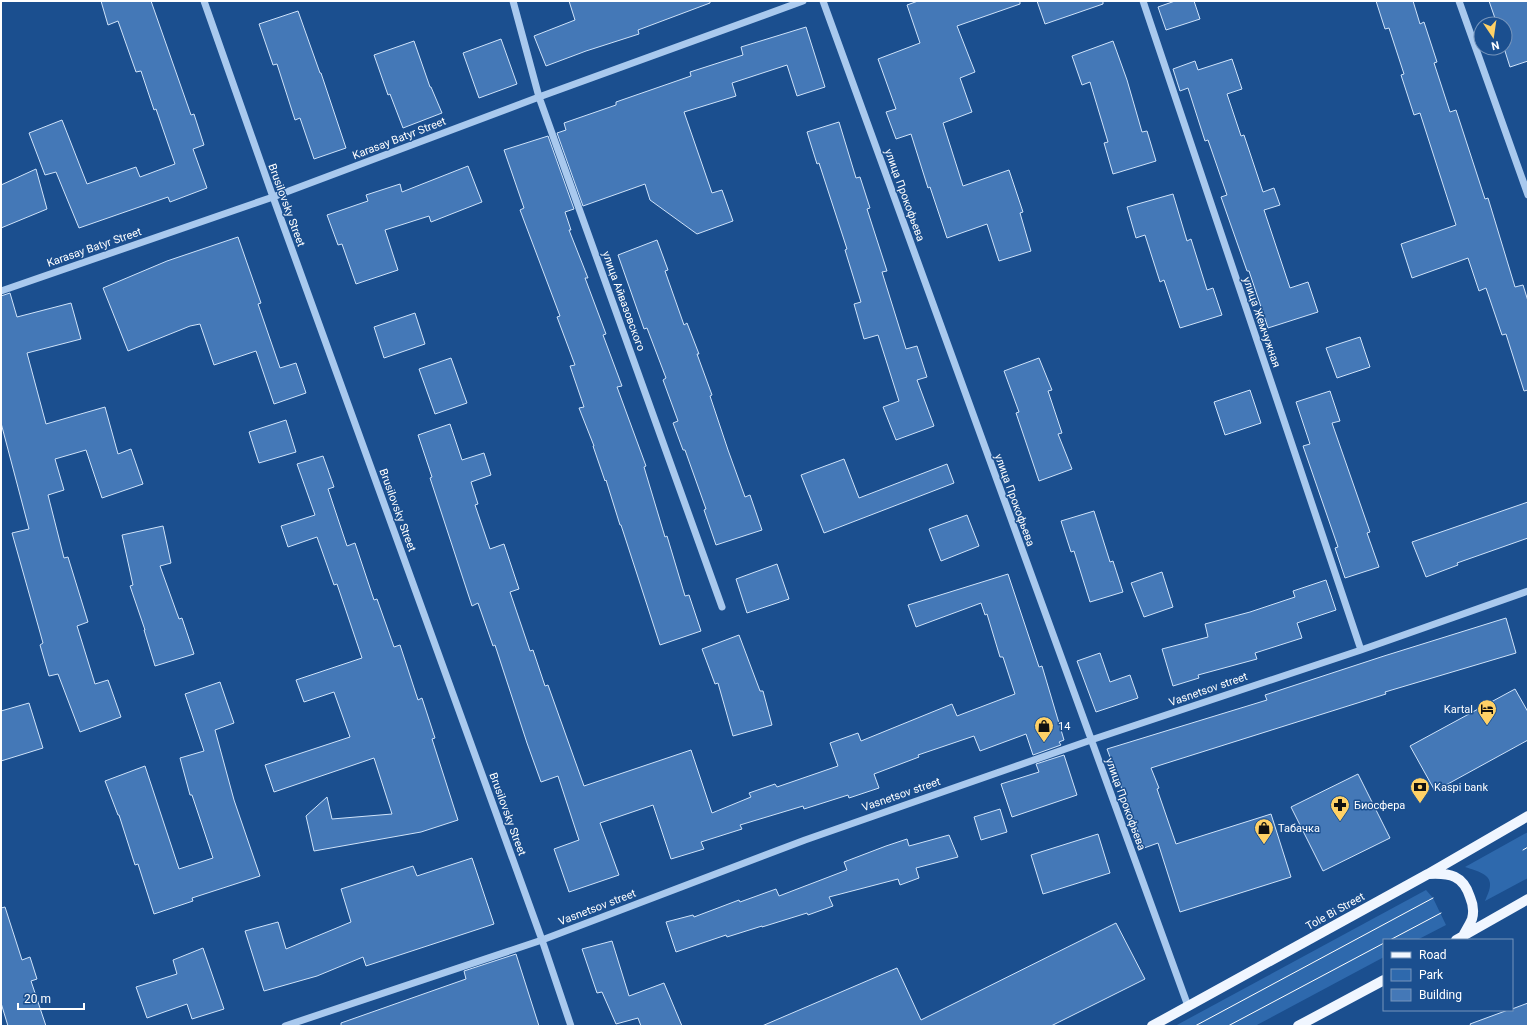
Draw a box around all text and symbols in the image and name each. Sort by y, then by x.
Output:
north arrow [1473,16,1513,56]
text: N [1490,38,1500,53]
street label: Karasay Batyr Street [351,115,448,162]
street label: улица Прокофьева [882,147,927,243]
street label: Brusilovsky Street [265,162,308,249]
street label: Karasay Batyr Street [45,225,143,270]
street label: улица Айвазовского [599,249,648,353]
street label: улица Жемчужная [1240,275,1283,369]
street label: улица Прокофьева [992,452,1037,548]
street label: Brusilovsky Street [376,467,419,554]
street label: Vasnetsov street [1167,670,1249,709]
hotel icon: Kartal [1476,698,1498,726]
place label: Kartal [1444,703,1473,716]
shop icon: 14 [1033,715,1055,743]
place label: 14 [1058,720,1070,733]
street label: улица Прокофьева [1103,756,1148,852]
street label: Brusilovsky Street [486,771,529,858]
street label: Vasnetsov street [860,775,942,814]
bank icon: Kaspi bank [1409,776,1431,804]
place label: Kaspi bank [1434,781,1488,794]
pharmacy icon: Биосфера [1329,794,1351,822]
place label: Биосфера [1354,799,1405,812]
shop icon: Табачка [1253,817,1275,845]
place label: Табачка [1278,822,1320,835]
street label: Vasnetsov street [557,887,638,928]
street label: Tole Bi Street [1304,890,1367,933]
legend [1383,939,1513,1011]
text: Road [1419,948,1447,962]
text: Park [1419,968,1444,982]
scale bar [18,985,84,1011]
text: Building [1419,988,1462,1002]
text: 20 m [24,992,51,1006]

